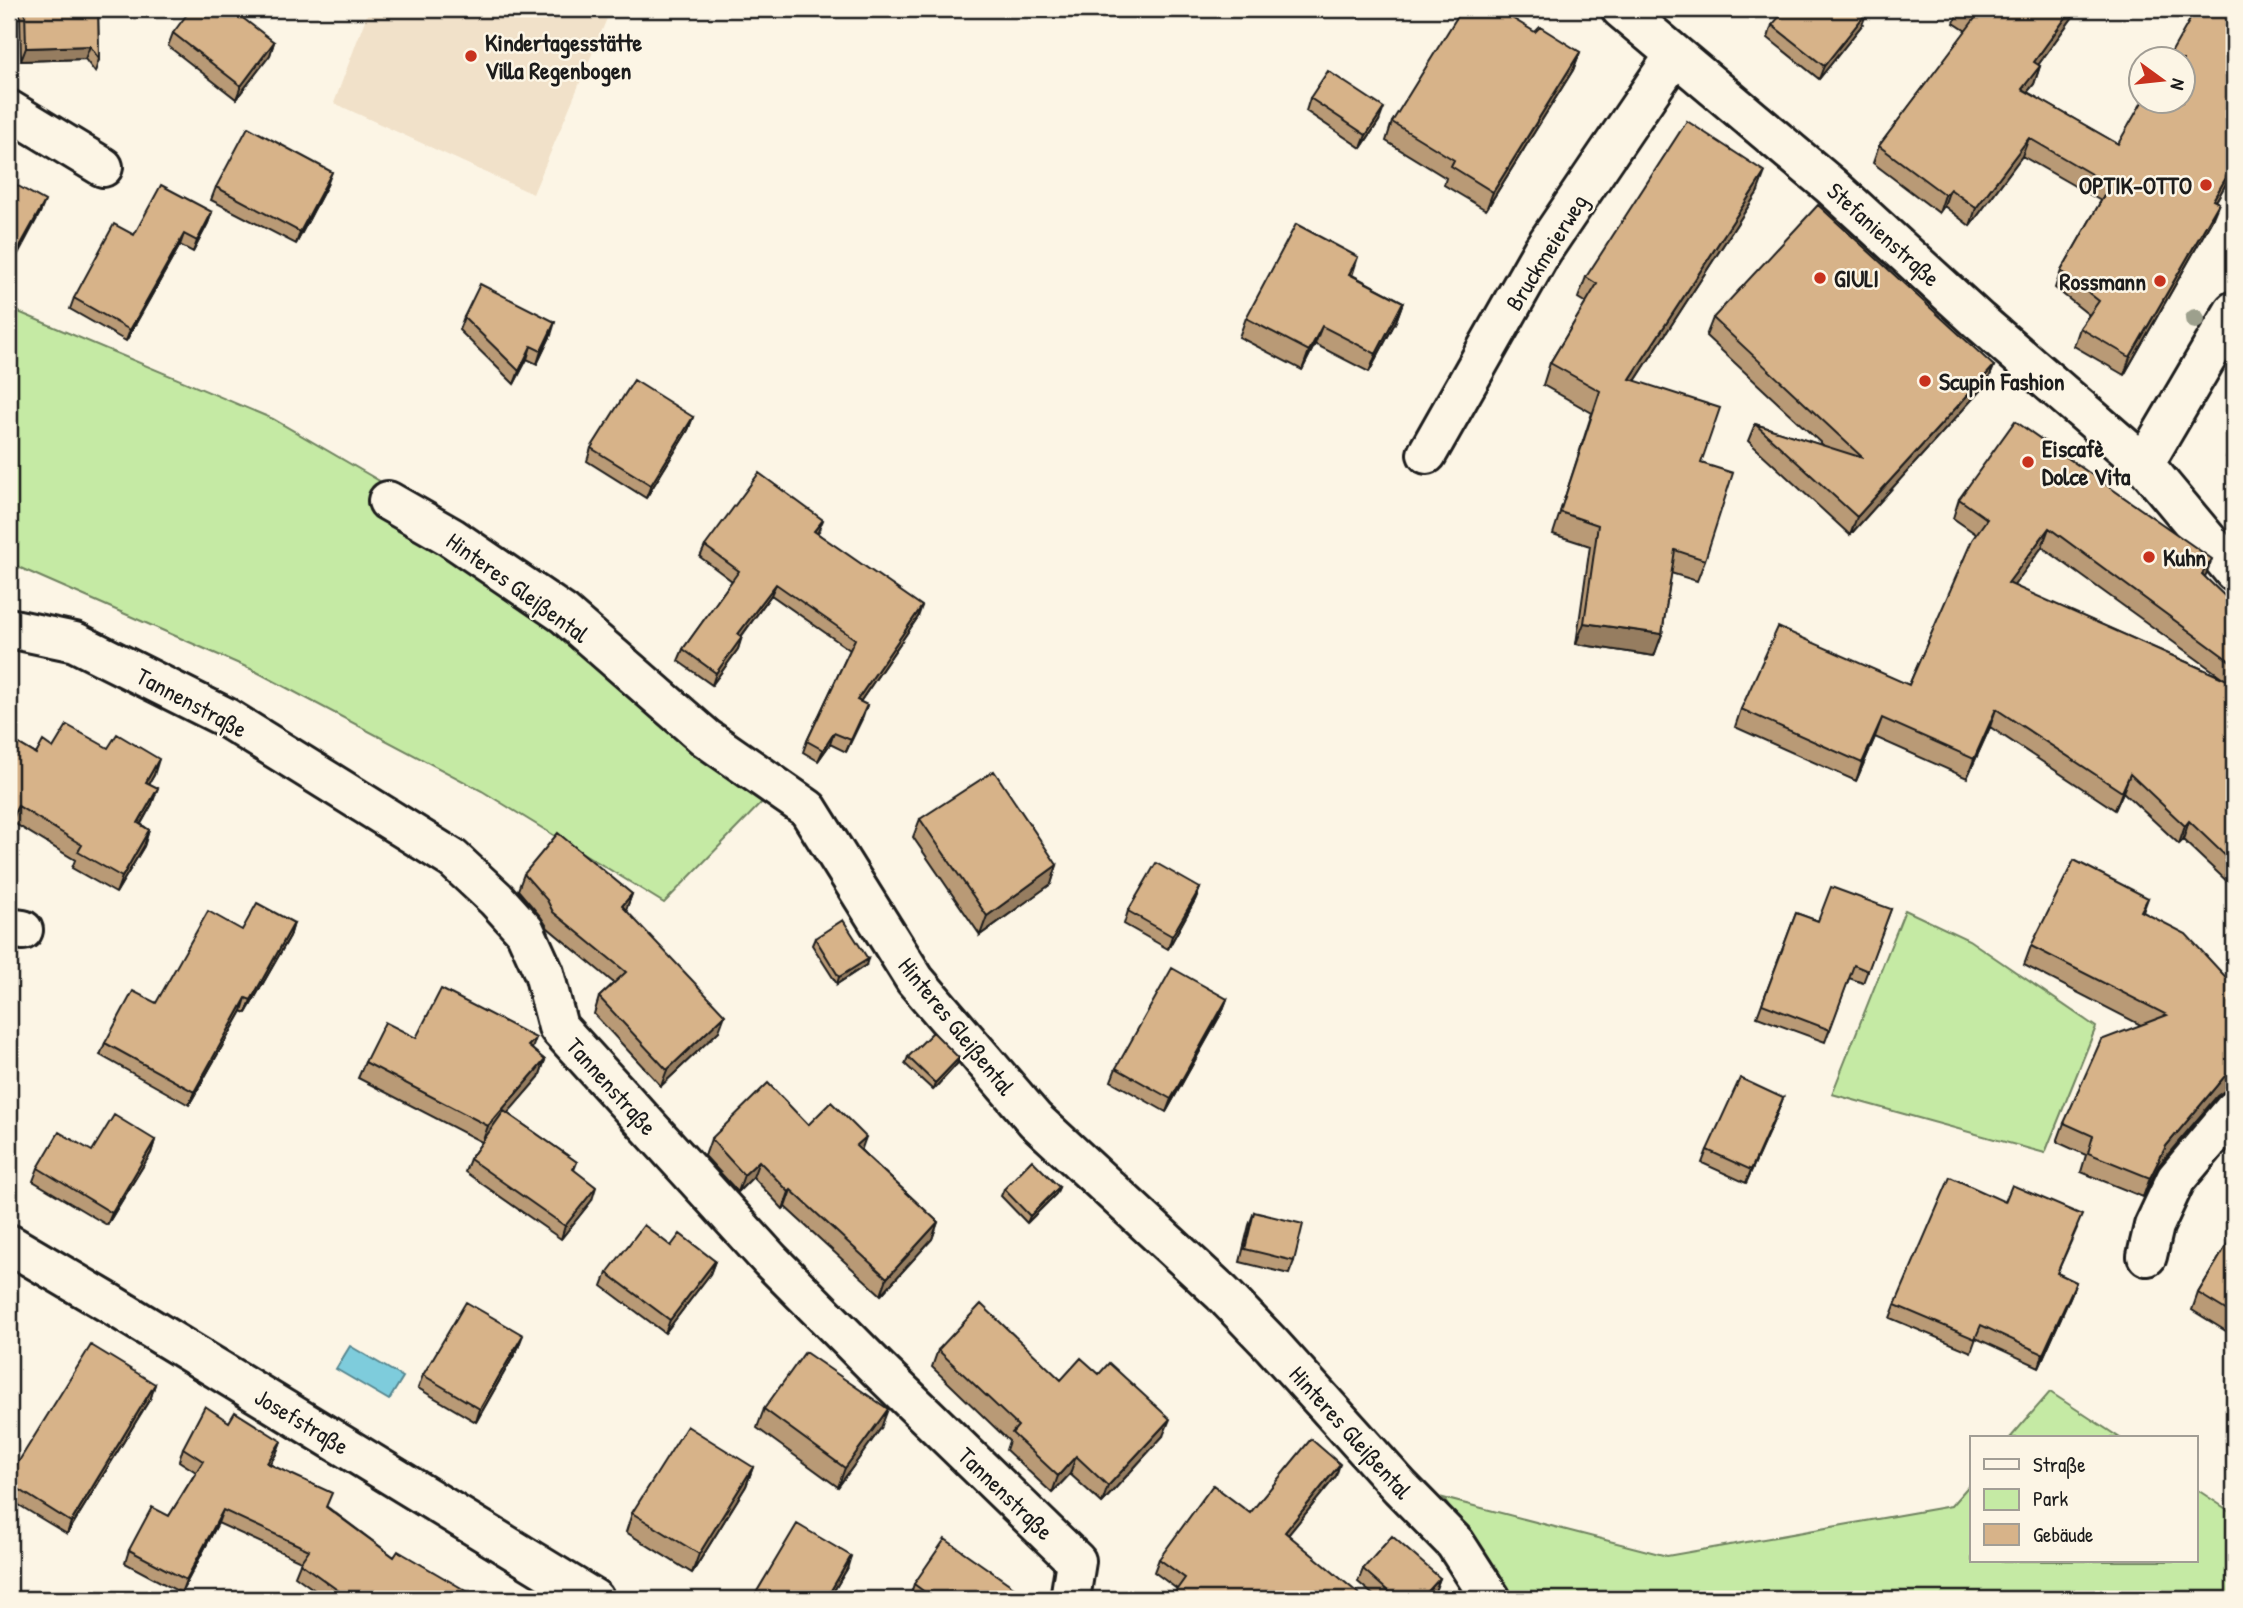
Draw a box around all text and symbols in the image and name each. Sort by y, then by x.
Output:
place label: Kindertagesstätte Villa Regenbogen [485,26,642,87]
north arrow [2128,46,2198,116]
marker: Kindertagesstätte Villa Regenbogen [463,48,479,64]
text: N [2165,76,2192,93]
place label: OPTIK-OTTO [2079,169,2192,201]
street label: Stefanienstraße [1821,175,1948,294]
marker: OPTIK-OTTO [2198,177,2214,193]
street label: Bruckmeierweg [1498,188,1594,316]
place label: GIULI [1834,262,1879,294]
place label: Rossmann [2060,265,2146,297]
marker: GIULI [1812,270,1828,286]
marker: Rossmann [2152,273,2168,289]
place label: Scupin Fashion [1939,365,2065,398]
marker: Scupin Fashion [1917,373,1933,389]
place label: Eiscafè Dolce Vita [2042,432,2131,492]
marker: Eiscafè Dolce Vita [2020,454,2036,470]
street label: Hinteres Gleißental [440,524,596,650]
place label: Kuhn [2163,541,2206,573]
marker: Kuhn [2141,549,2157,565]
street label: Tannenstraße [131,659,253,745]
street label: Hinteres Gleißental [891,950,1023,1102]
street label: Tannenstraße [560,1030,665,1142]
street label: Hinteres Gleißental [1283,1359,1420,1506]
street label: Josefstraße [249,1380,355,1462]
legend [1970,1436,2198,1562]
street label: Tannenstraße [951,1439,1061,1547]
text: Straße [2033,1450,2086,1479]
text: Park [2033,1484,2068,1513]
text: Gebäude [2033,1520,2093,1549]

